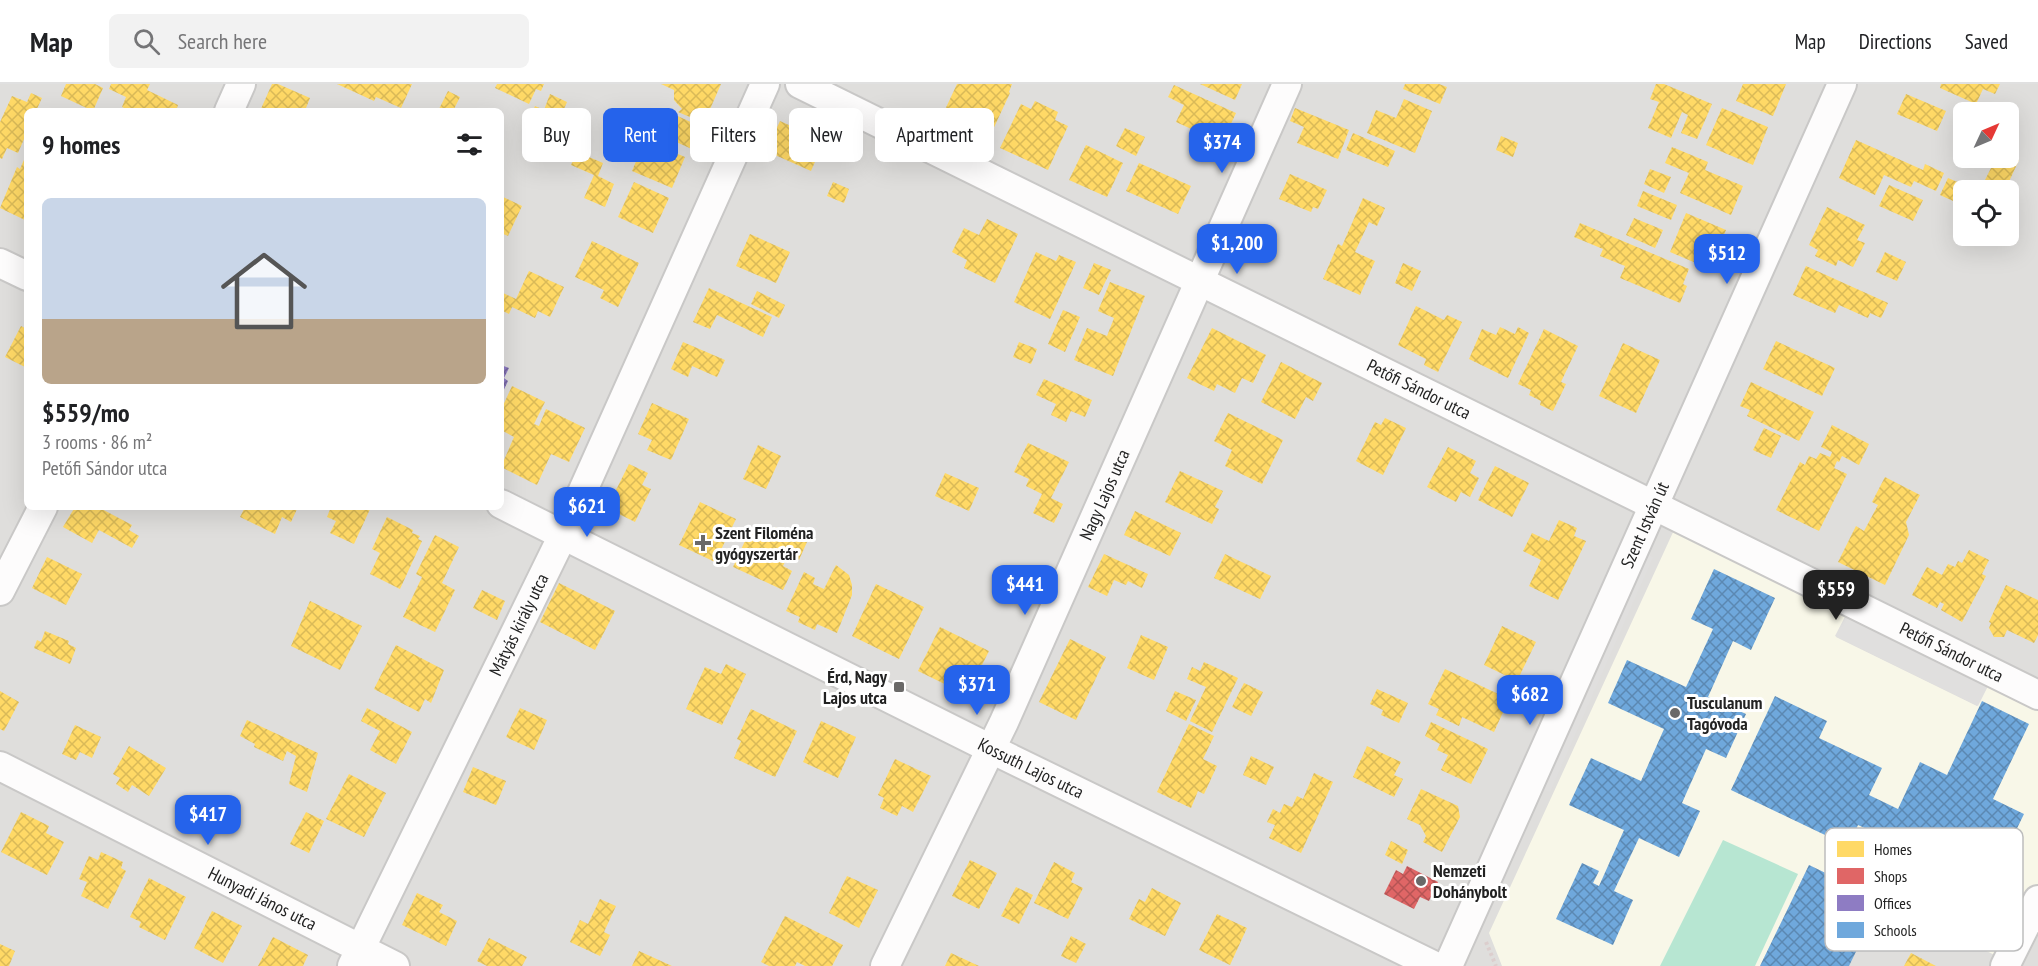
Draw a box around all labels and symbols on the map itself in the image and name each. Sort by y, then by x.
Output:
north arrow [1953,102,2019,168]
pin: $374 [1186,123,1258,174]
pin: $1,200 [1188,224,1286,275]
pin: $512 [1691,234,1763,285]
street label: Petőfi Sándor utca [1363,354,1475,424]
street label: Nagy Lajos utca [1074,446,1134,544]
street label: Szent István út [1615,478,1674,571]
pin: $621 [551,487,623,538]
place label: Szent Filoména gyógyszertár [715,521,814,565]
marker: Szent Filoména gyógyszertár [696,536,710,550]
pin: $441 [989,565,1061,616]
street label: Mátyás király utca [484,570,553,679]
pin: $559 [1800,570,1872,621]
street label: Petőfi Sándor utca [1896,617,2007,687]
place label: Érd, Nagy Lajos utca [823,665,888,709]
pin: $371 [941,665,1013,716]
pin: $682 [1494,675,1566,726]
marker: Érd, Nagy Lajos utca [892,680,906,694]
place label: Tusculanum Tagóvoda [1687,691,1763,735]
marker: Tusculanum Tagóvoda [1668,706,1682,720]
street label: Kossuth Lajos utca [974,732,1088,804]
pin: $417 [172,795,244,846]
legend [1825,828,2023,951]
text: Homes [1874,839,1912,859]
place label: Nemzeti Dohánybolt [1433,859,1508,903]
street label: Hunyadi János utca [205,861,320,935]
text: Shops [1874,866,1907,886]
marker: Nemzeti Dohánybolt [1414,874,1428,888]
text: Offices [1874,893,1911,913]
text: Schools [1874,920,1917,940]

